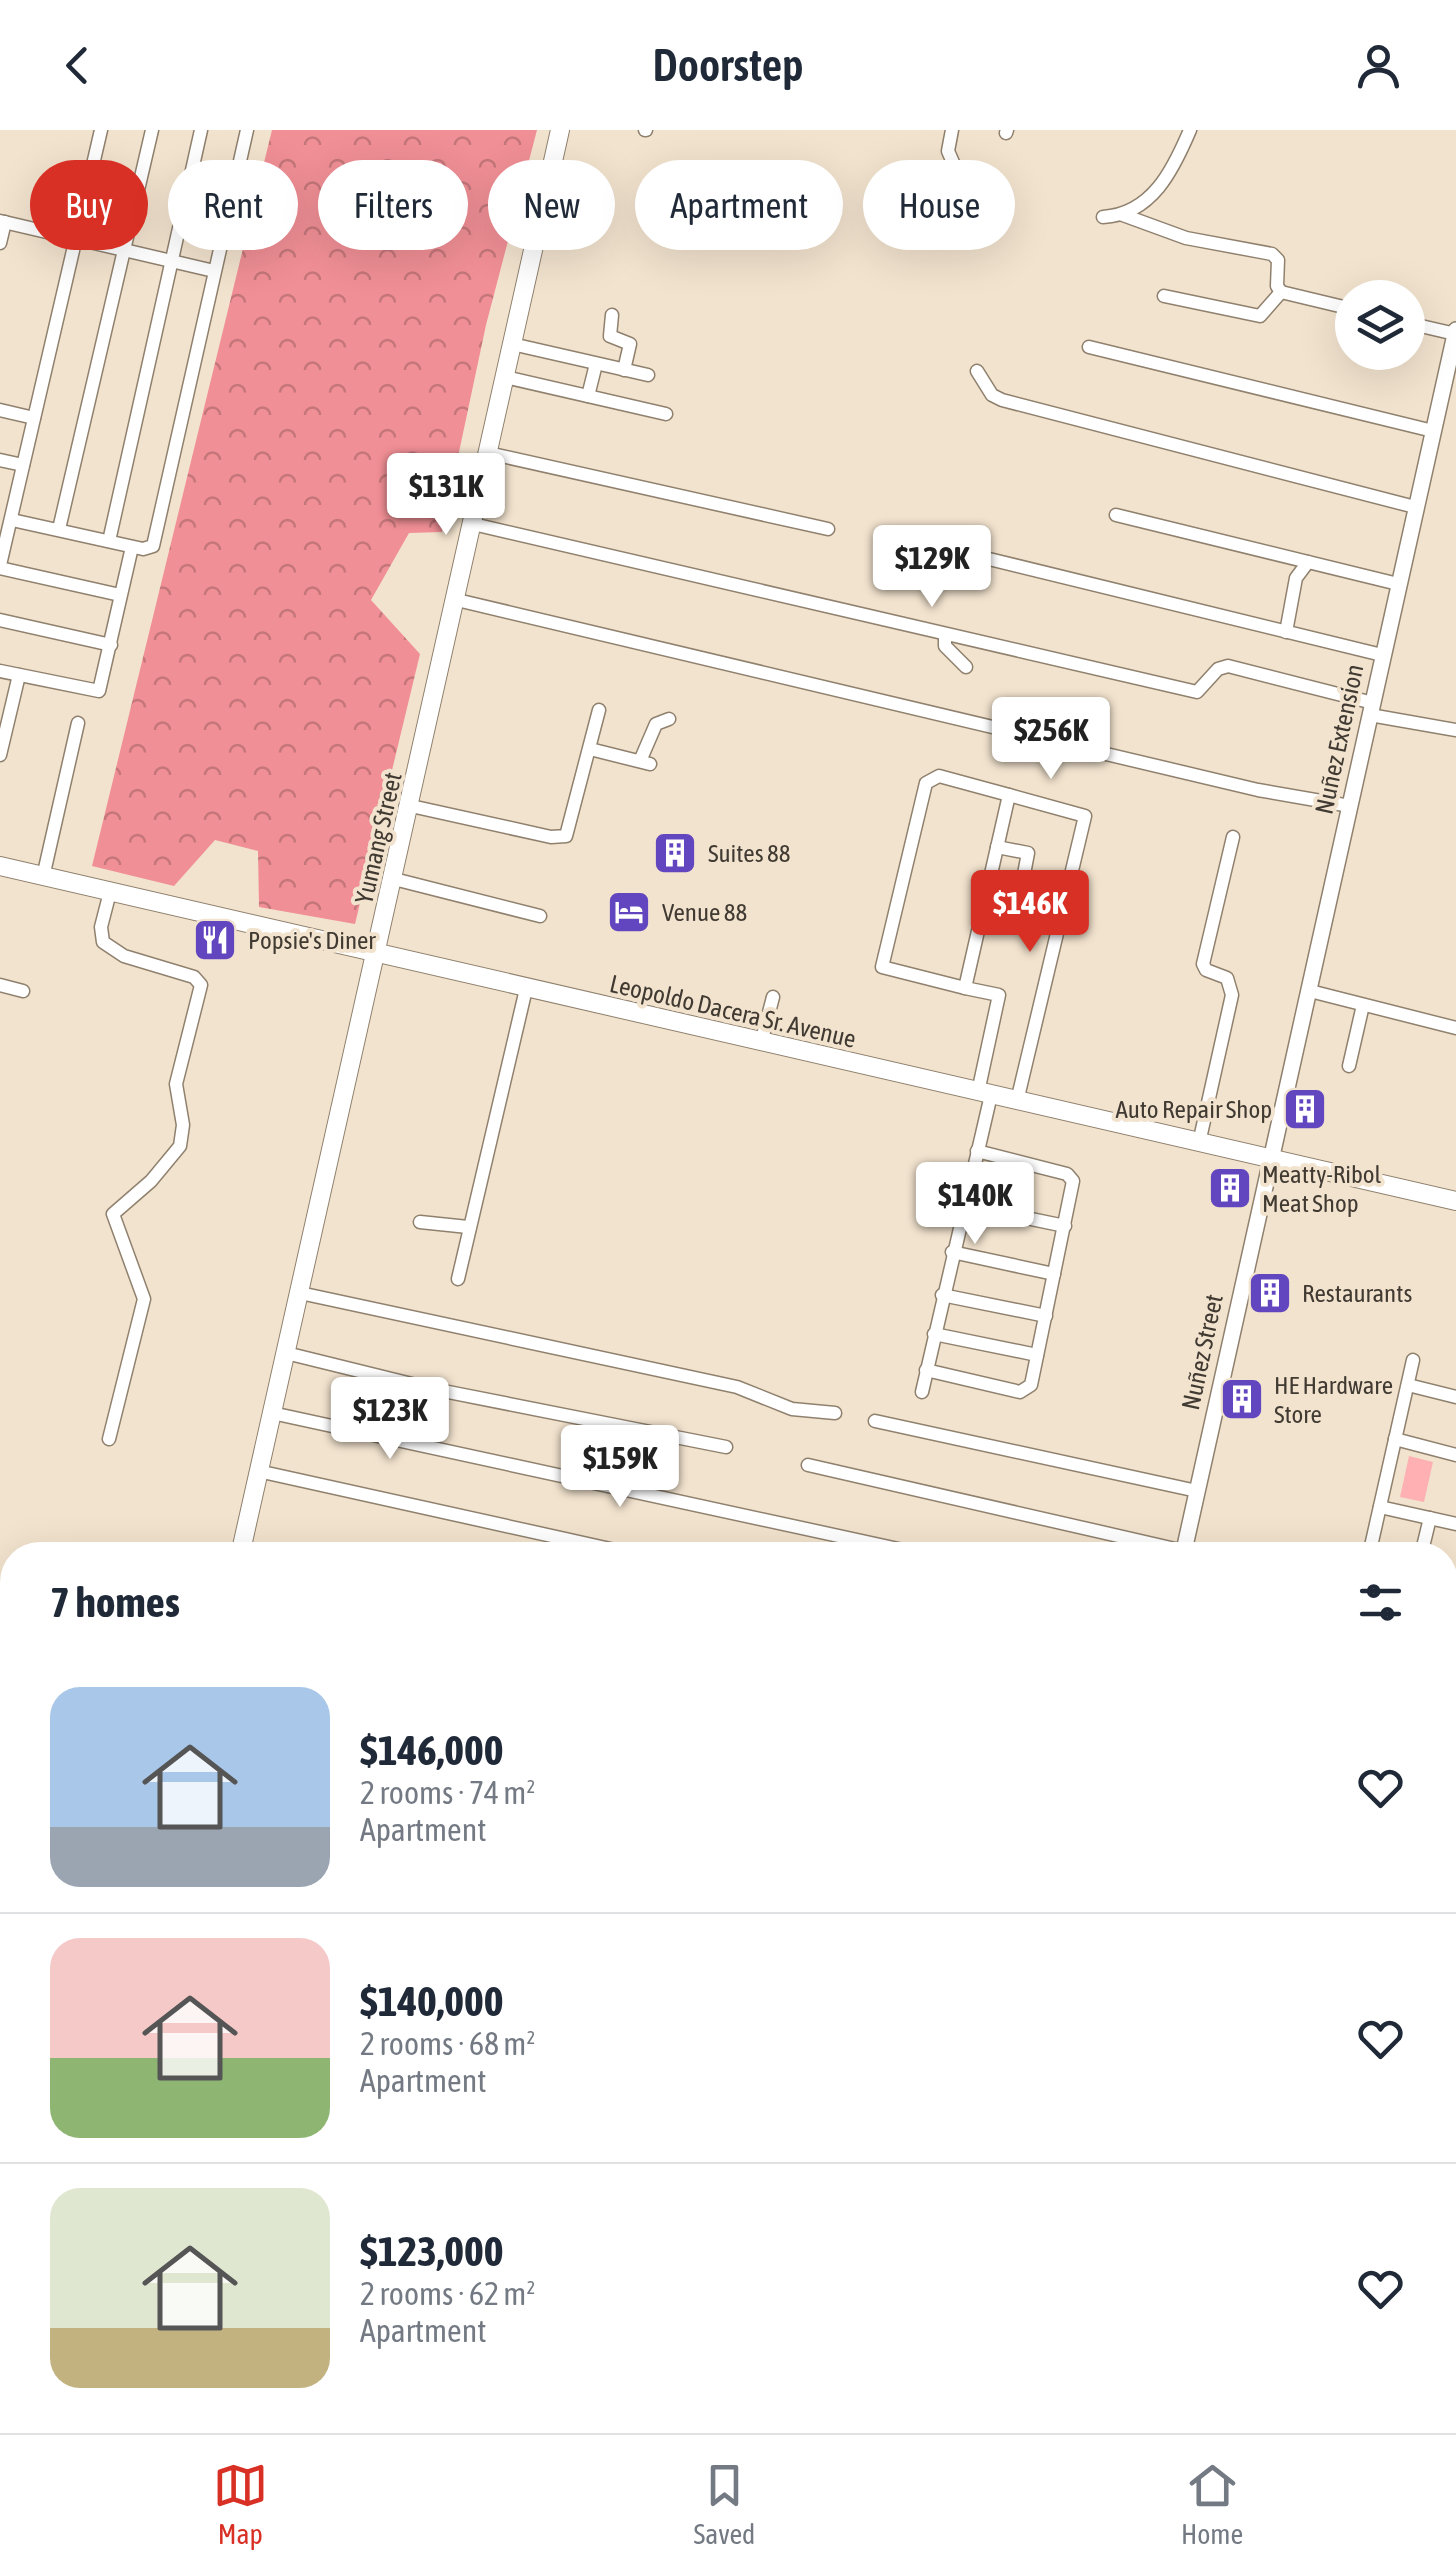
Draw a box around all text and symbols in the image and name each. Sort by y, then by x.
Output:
icon: back [50,38,105,93]
icon: person [1351,38,1406,93]
text: Doorstep [653,39,803,91]
chip: Buy [30,160,148,250]
chip: Rent [168,160,298,250]
chip: Filters [318,160,468,250]
chip: New [488,160,615,250]
chip: Apartment [635,160,843,250]
chip: House [863,160,1015,250]
map controls [1335,280,1425,370]
button: layers [1335,280,1425,370]
pin: $131K [376,453,516,538]
text: $131K [409,467,483,504]
pin: $129K [862,525,1002,610]
text: $129K [895,539,969,576]
street label: Nuñez Extension [1309,662,1369,816]
pin: $256K [981,697,1121,782]
text: $256K [1014,711,1088,748]
street label: Yumang Street [349,770,407,906]
building icon: Suites 88 [652,830,698,876]
place label: Suites 88 [708,839,790,867]
pin: $146K [960,870,1100,955]
text: $146K [993,884,1067,921]
hotel icon: Venue 88 [606,889,652,935]
place label: Venue 88 [662,898,747,926]
restaurant icon: Popsie's Diner [192,917,238,963]
place label: Popsie's Diner [248,926,376,954]
street label: Leopoldo Dacera Sr. Avenue [607,969,859,1053]
building icon: Auto Repair Shop [1282,1086,1328,1132]
place label: Auto Repair Shop [1115,1095,1272,1123]
place label: Meatty-Ribol Meat Shop [1262,1160,1382,1217]
pin: $140K [905,1162,1045,1247]
building icon: Meatty-Ribol Meat Shop [1207,1165,1253,1211]
text: $140K [938,1176,1012,1213]
building icon: Restaurants [1247,1270,1293,1316]
place label: Restaurants [1302,1279,1412,1307]
street label: Nuñez Street [1176,1292,1228,1412]
place label: HE Hardware Store [1274,1371,1393,1428]
building icon: HE Hardware Store [1219,1376,1265,1422]
pin: $123K [320,1377,460,1462]
text: $123K [353,1391,427,1428]
pin: $159K [550,1425,690,1510]
text: $159K [583,1439,657,1476]
icon: filters [1353,1575,1408,1630]
text: 7 homes [50,1578,180,1626]
text: $146,000 [360,1726,504,1774]
icon: home [130,1727,250,1847]
icon: heart [1353,1760,1408,1815]
text: 2 rooms · 74 m² [360,1774,535,1811]
text: Apartment [360,1811,486,1848]
text: $140,000 [360,1977,504,2025]
icon: home [130,1978,250,2098]
icon: heart [1353,2011,1408,2066]
text: 2 rooms · 68 m² [360,2025,535,2062]
text: Apartment [360,2062,486,2099]
text: $123,000 [360,2227,504,2275]
icon: home [130,2228,250,2348]
icon: heart [1353,2261,1408,2316]
text: 2 rooms · 62 m² [360,2275,535,2312]
text: Apartment [360,2312,486,2349]
tab: Map [213,2458,268,2550]
tab: Saved [693,2458,755,2550]
tab: Home [1181,2458,1243,2550]

